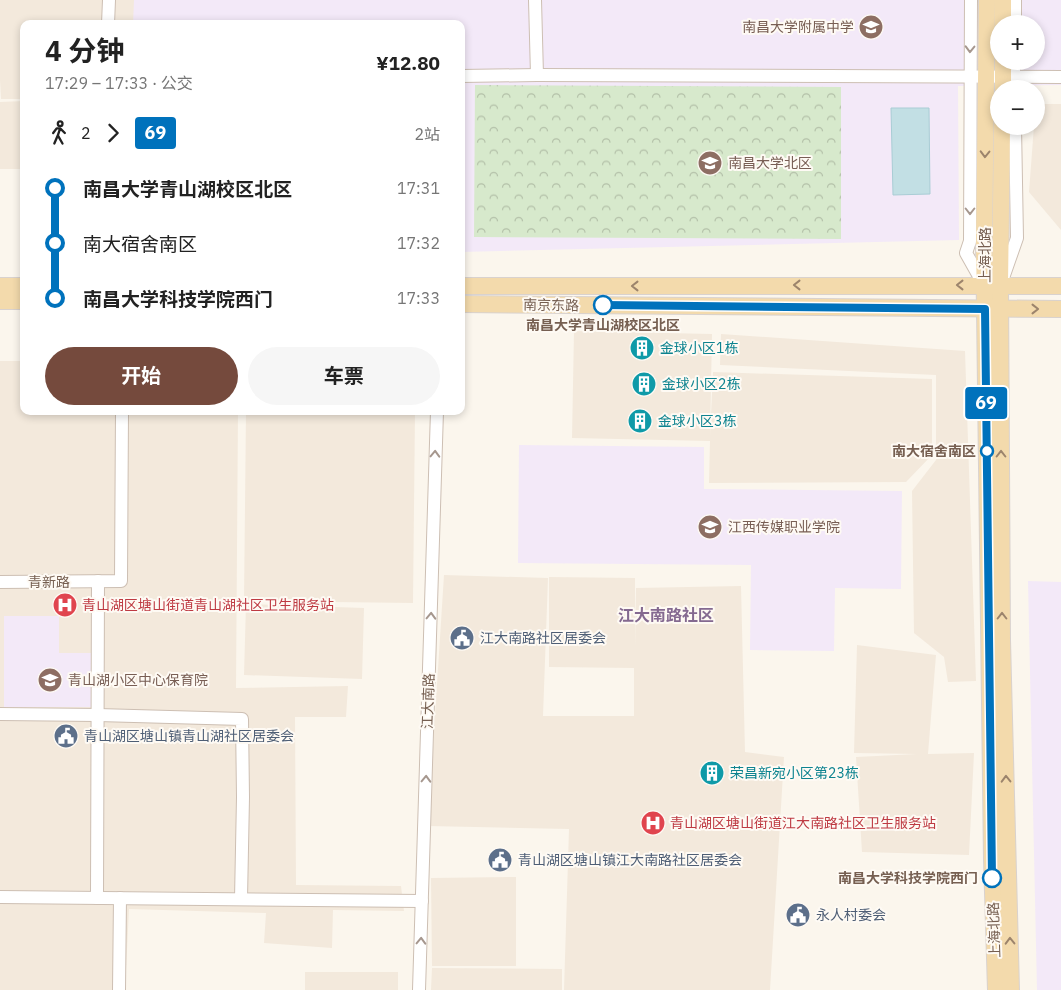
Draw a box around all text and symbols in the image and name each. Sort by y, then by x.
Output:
school or university icon: 南昌大学附属中学 [858,14,884,40]
map controls [990,15,1045,135]
button: + [990,15,1045,70]
place label: 南昌大学附属中学 [742,18,854,36]
text: 4 分钟 [45,32,124,69]
one-way arrow [965,45,975,53]
text: ¥12.80 [376,51,440,75]
text: 17:29 – 17:33 · 公交 [45,73,193,93]
button: − [990,80,1045,135]
icon: walk [45,119,73,147]
icon: forward [99,119,127,147]
text: 69 [145,121,166,144]
text: 2 [81,123,91,143]
text: 2站 [414,124,440,144]
school or university icon: 南昌大学北区 [697,150,723,176]
one-way arrow [980,150,990,158]
place label: 南昌大学北区 [728,154,812,172]
text: 南昌大学青山湖校区北区 [83,177,292,201]
text: 17:31 [397,178,440,198]
one-way arrow [965,208,975,215]
street label: 上海北路 [976,227,994,283]
text: 南大宿舍南区 [83,232,197,256]
text: 17:32 [397,233,440,253]
one-way arrow [793,280,801,291]
one-way arrow [956,280,964,290]
one-way arrow [631,281,638,291]
text: 南昌大学科技学院西门 [83,287,273,311]
text: 17:33 [397,288,440,308]
marker: 南昌大学青山湖校区北区 [593,295,613,315]
street label: 南京东路 [523,296,579,314]
one-way arrow [1032,304,1039,314]
place label: 南昌大学青山湖校区北区 [526,316,680,334]
building icon: 金球小区1栋 [629,335,655,361]
place label: 金球小区1栋 [660,339,738,357]
button: 开始 [45,347,238,405]
button: 车票 [248,347,440,405]
building icon: 金球小区2栋 [631,371,657,397]
place label: 金球小区2栋 [662,375,740,393]
line badge: 69 [964,387,1008,419]
text: 69 [975,391,997,414]
building icon: 金球小区3栋 [627,408,653,434]
place label: 金球小区3栋 [658,412,736,430]
place label: 南大宿舍南区 [892,442,976,460]
marker: 南大宿舍南区 [980,444,994,458]
one-way arrow [430,450,441,458]
one-way arrow [996,450,1006,458]
school or university icon: 江西传媒职业学院 [697,514,723,540]
place label: 江西传媒职业学院 [728,518,840,536]
street label: 青新路 [28,573,70,591]
hospital icon: 青山湖区塘山街道青山湖社区卫生服务站 [52,592,78,618]
place label: 青山湖区塘山街道青山湖社区卫生服务站 [82,596,334,614]
district label: 江大南路社区 [618,605,714,625]
one-way arrow [425,612,436,620]
one-way arrow [997,612,1007,620]
public building icon: 江大南路社区居委会 [449,625,475,651]
place label: 江大南路社区居委会 [480,629,606,647]
school or university icon: 青山湖小区中心保育院 [37,667,63,693]
place label: 青山湖小区中心保育院 [68,671,208,689]
street label: 江大南路 [418,673,438,729]
public building icon: 青山湖区塘山镇青山湖社区居委会 [53,723,79,749]
place label: 青山湖区塘山镇青山湖社区居委会 [84,727,294,745]
building icon: 荣昌新宛小区第23栋 [699,760,725,786]
place label: 荣昌新宛小区第23栋 [730,764,859,782]
one-way arrow [420,775,431,783]
one-way arrow [1000,775,1011,783]
hospital icon: 青山湖区塘山街道江大南路社区卫生服务站 [640,810,666,836]
place label: 青山湖区塘山街道江大南路社区卫生服务站 [670,814,936,832]
public building icon: 青山湖区塘山镇江大南路社区居委会 [487,847,513,873]
place label: 青山湖区塘山镇江大南路社区居委会 [518,851,742,869]
marker: 南昌大学科技学院西门 [982,868,1002,888]
place label: 南昌大学科技学院西门 [838,869,978,887]
public building icon: 永人村委会 [785,902,811,928]
street label: 上海北路 [984,902,1004,958]
place label: 永人村委会 [816,906,886,924]
one-way arrow [415,937,426,945]
one-way arrow [1004,937,1015,945]

